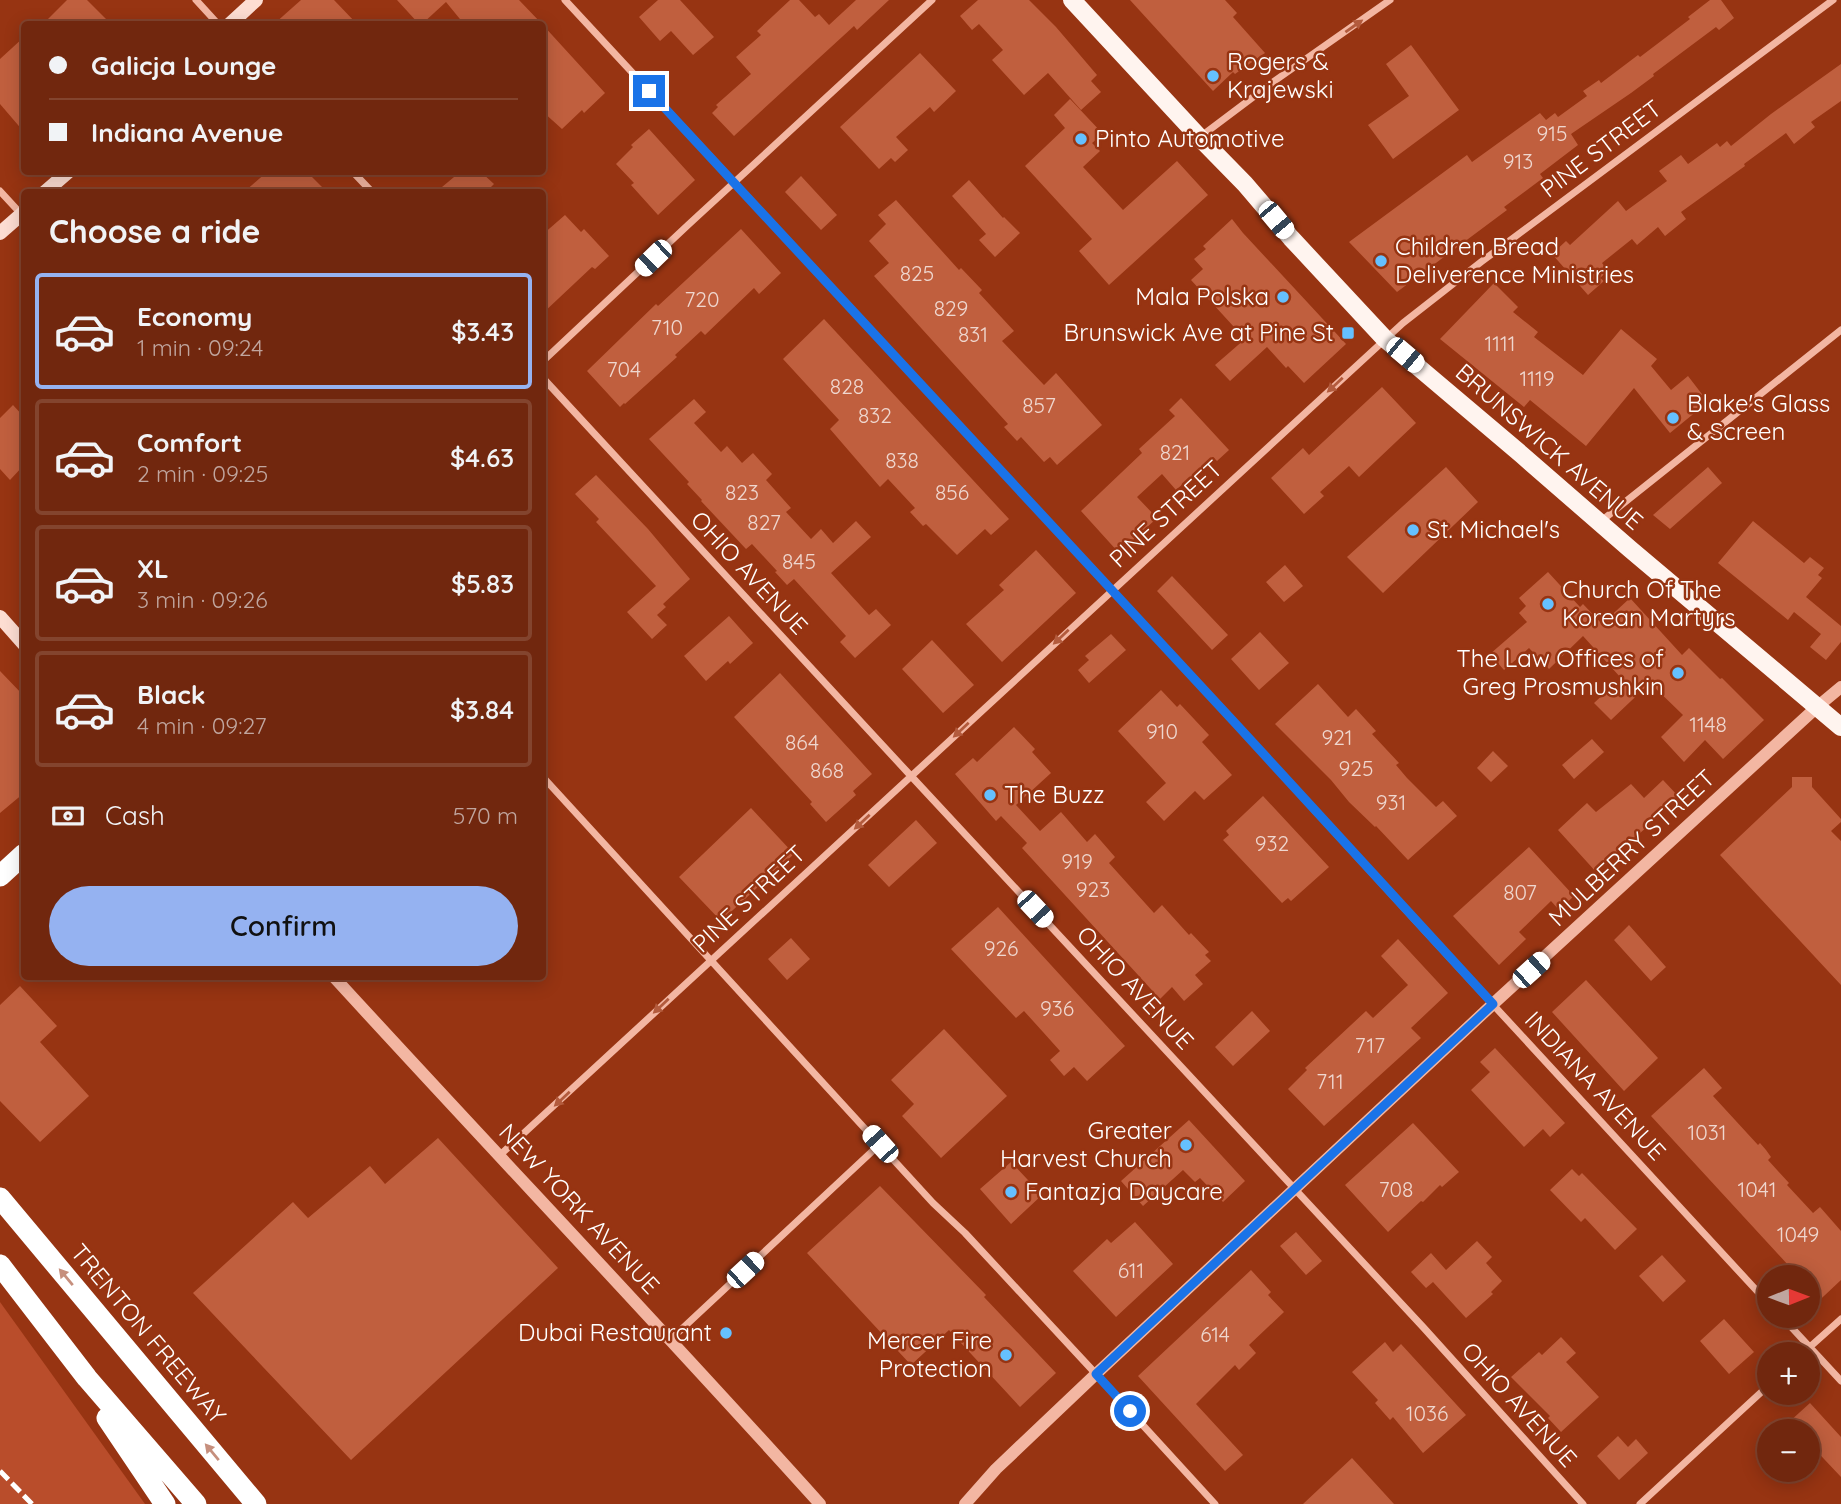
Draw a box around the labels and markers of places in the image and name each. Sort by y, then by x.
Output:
place label: Rogers & Krajewski [1227,46,1334,104]
marker: Rogers & Krajewski [1205,68,1221,84]
place label: Pinto Automotive [1095,123,1285,153]
marker: Pinto Automotive [1073,131,1089,147]
place label: Children Bread Deliverence Ministries [1395,231,1634,289]
marker: Children Bread Deliverence Ministries [1373,253,1389,269]
place label: Mala Polska [1135,281,1269,311]
marker: Mala Polska [1275,289,1291,305]
place label: Brunswick Ave at Pine St [1064,317,1334,347]
marker: Brunswick Ave at Pine St [1340,325,1356,341]
place label: Blake's Glass & Screen [1687,388,1830,446]
marker: Blake's Glass & Screen [1665,410,1681,426]
place label: St. Michael's [1427,514,1560,544]
marker: St. Michael's [1405,522,1421,538]
place label: Church Of The Korean Martyrs [1562,574,1735,632]
marker: Church Of The Korean Martyrs [1540,596,1556,612]
place label: The Law Offices of Greg Prosmushkin [1456,643,1664,701]
marker: The Law Offices of Greg Prosmushkin [1670,665,1686,681]
place label: The Buzz [1004,779,1105,809]
marker: The Buzz [982,787,998,803]
place label: Greater Harvest Church [1000,1115,1172,1173]
marker: Greater Harvest Church [1178,1137,1194,1153]
place label: Fantazja Daycare [1025,1176,1223,1206]
marker: Fantazja Daycare [1003,1184,1019,1200]
place label: Dubai Restaurant [518,1317,712,1347]
marker: Dubai Restaurant [718,1325,734,1341]
place label: Mercer Fire Protection [867,1325,992,1383]
marker: Mercer Fire Protection [998,1347,1014,1363]

